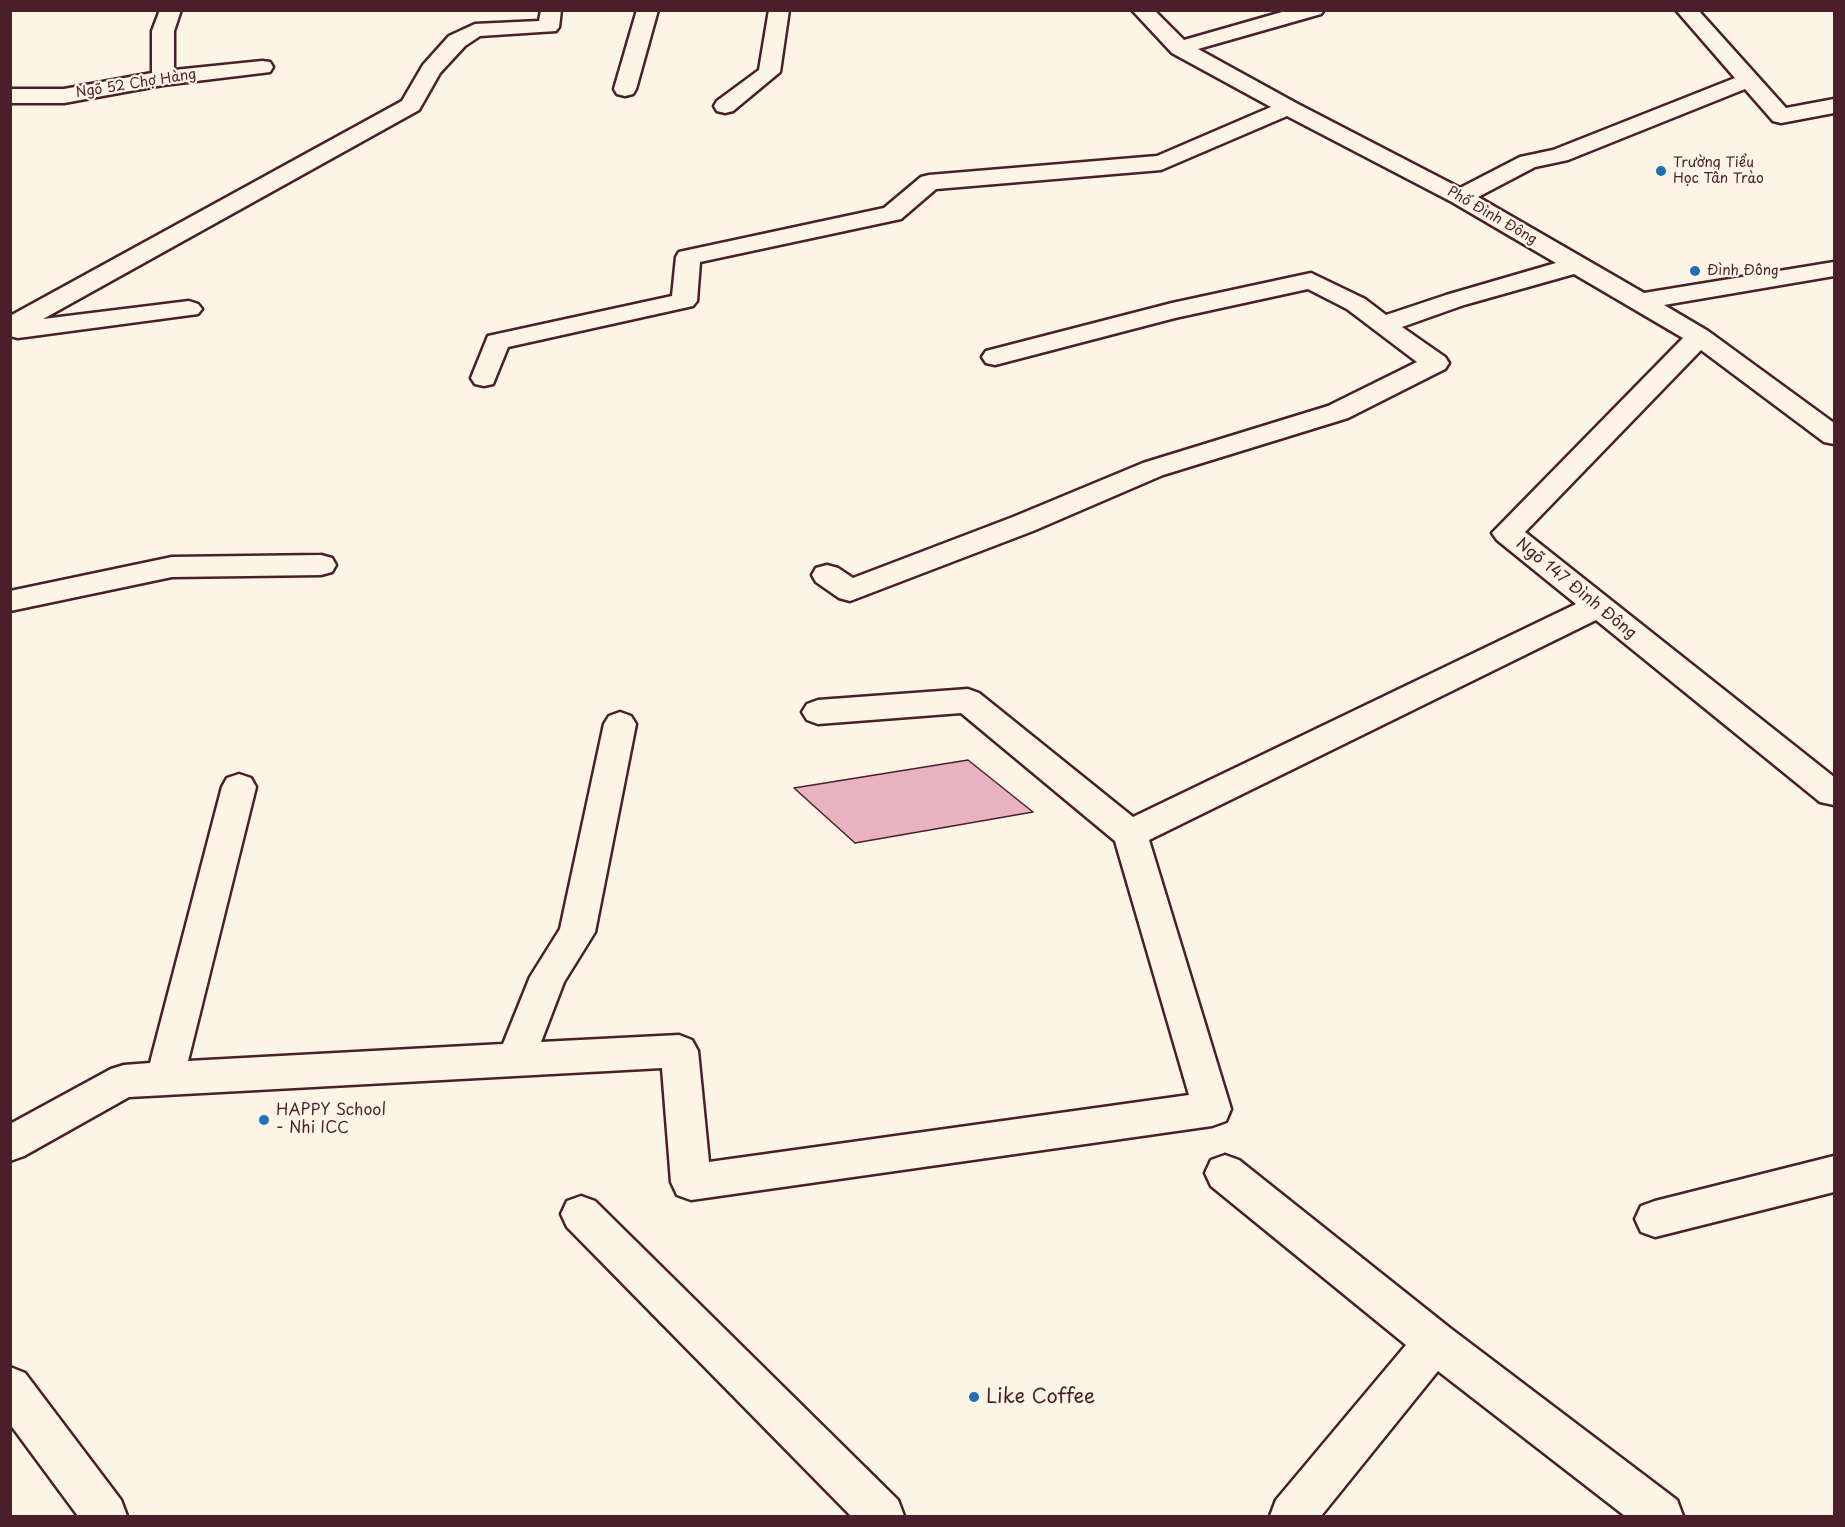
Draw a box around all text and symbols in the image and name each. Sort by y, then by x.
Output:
street label: Ngõ 52 Chợ Hàng [75,66,197,102]
place label: Trường Tiểu Học Tân Trào [1673,155,1764,188]
marker: Trường Tiểu Học Tân Trào [1654,164,1668,178]
street label: Phố Đình Đông [1444,183,1540,249]
place label: Đình Đông [1707,263,1779,279]
marker: Đình Đông [1688,264,1702,278]
street label: Ngõ 147 Đình Đông [1512,534,1640,644]
place label: HAPPY School - Nhi ICC [276,1101,386,1139]
marker: HAPPY School - Nhi ICC [257,1113,271,1127]
place label: Like Coffee [986,1385,1095,1409]
marker: Like Coffee [967,1390,981,1404]

